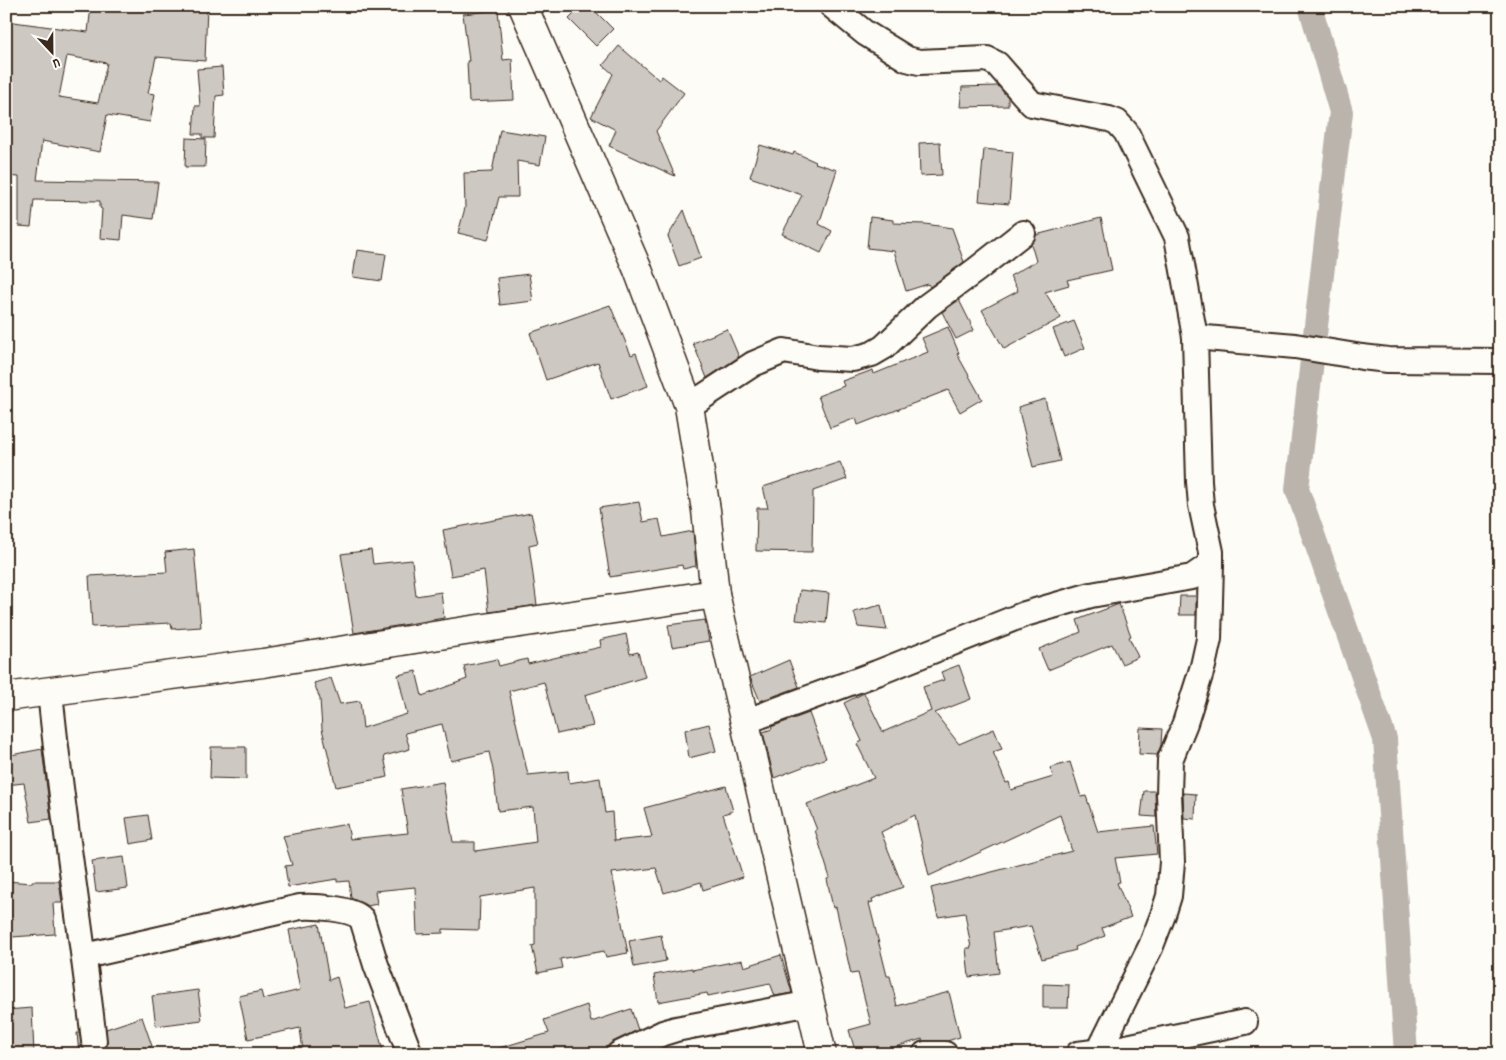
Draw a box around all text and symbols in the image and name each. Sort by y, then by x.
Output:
north arrow [28,28,78,78]
text: U [49,52,63,73]

